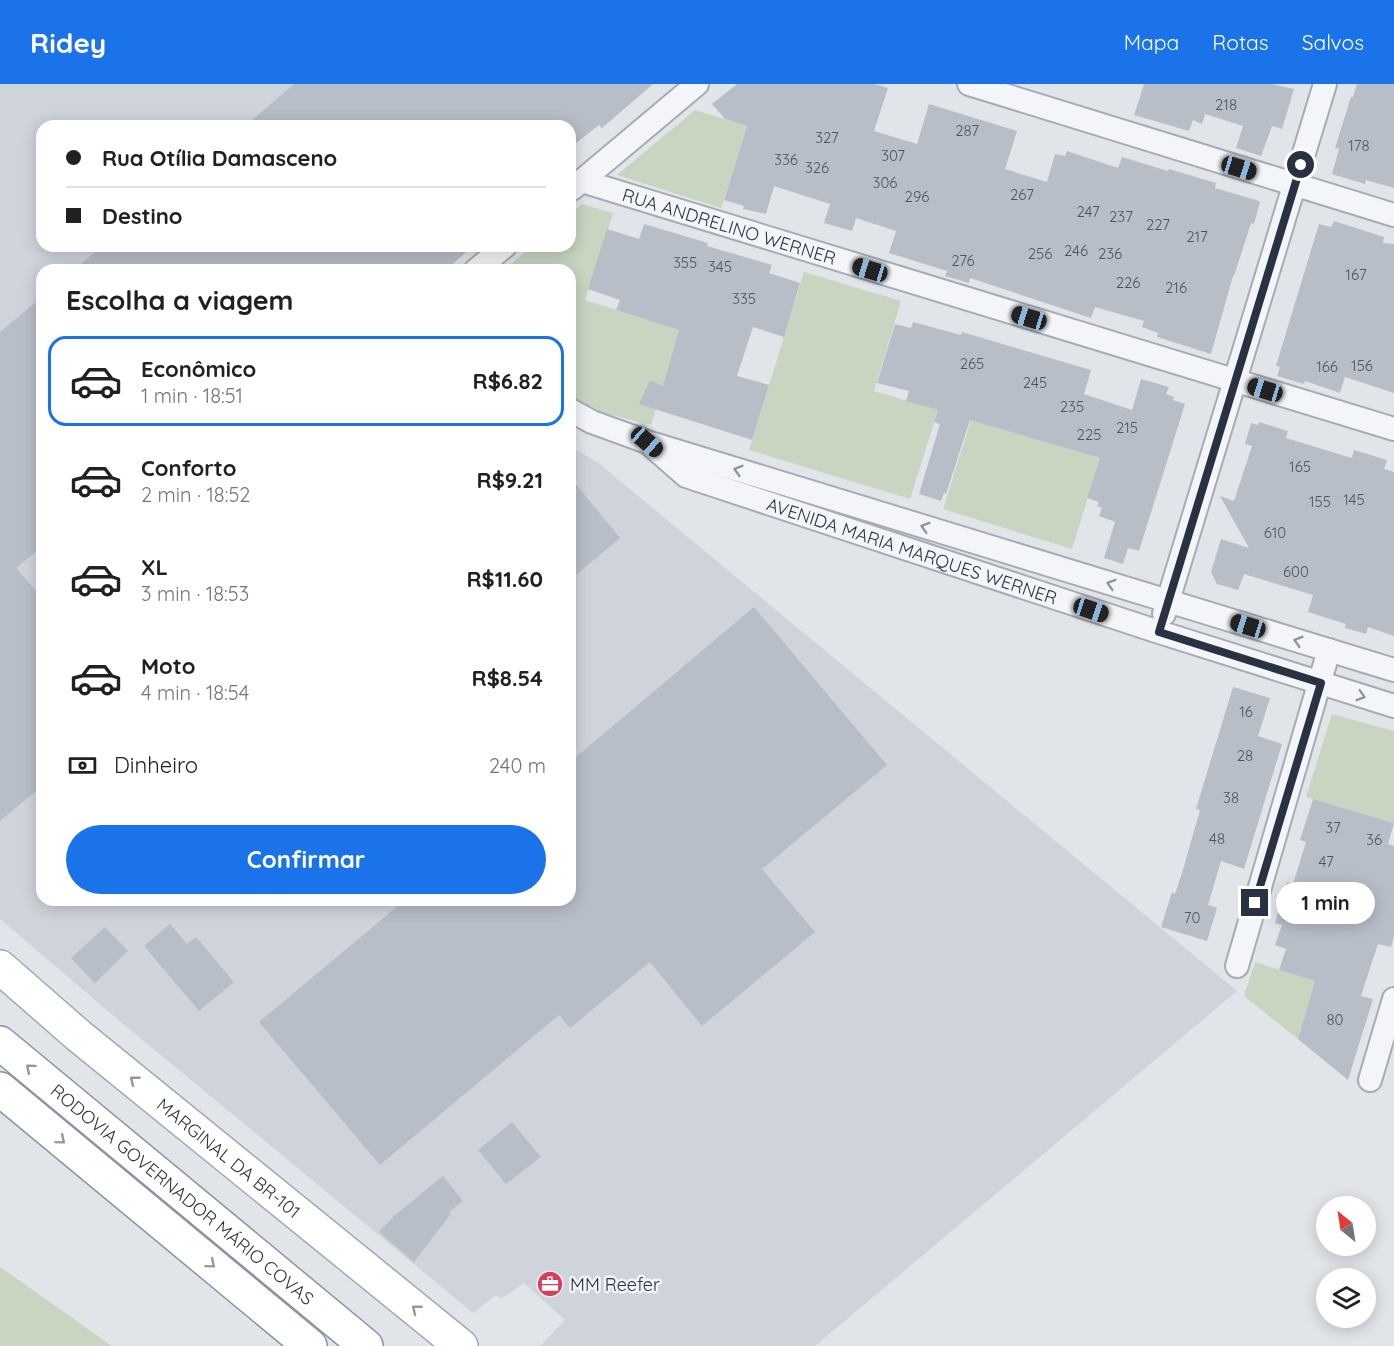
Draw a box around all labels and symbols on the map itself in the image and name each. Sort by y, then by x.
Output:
house number: 218 [1215,95,1237,114]
house number: 287 [955,121,979,140]
house number: 327 [815,128,839,147]
house number: 178 [1348,136,1370,155]
house number: 307 [881,146,905,165]
house number: 336 [774,150,798,169]
route start [1287,151,1314,178]
car [1219,154,1259,182]
house number: 326 [805,158,829,177]
house number: 306 [873,173,897,192]
street label: RUA ANDRELINO WERNER [620,183,839,269]
house number: 267 [1010,185,1034,204]
house number: 296 [905,187,929,206]
house number: 247 [1076,202,1100,221]
house number: 237 [1109,207,1133,226]
house number: 227 [1146,215,1170,234]
house number: 217 [1186,227,1208,246]
house number: 246 [1064,241,1088,260]
house number: 256 [1028,244,1052,263]
house number: 236 [1098,244,1122,263]
house number: 276 [951,251,975,270]
house number: 355 [673,253,697,272]
car [850,256,890,284]
house number: 345 [708,257,732,276]
house number: 167 [1345,265,1367,284]
house number: 226 [1116,273,1140,292]
house number: 216 [1165,278,1187,297]
house number: 335 [732,289,756,308]
car [1009,304,1049,332]
house number: 265 [960,354,984,373]
house number: 156 [1351,356,1373,375]
house number: 166 [1316,357,1338,376]
house number: 245 [1023,373,1047,392]
car [1245,376,1285,404]
house number: 235 [1060,397,1084,416]
house number: 215 [1116,418,1138,437]
car [628,423,666,461]
house number: 225 [1077,425,1101,444]
house number: 165 [1289,457,1311,476]
one-way arrow [733,465,744,477]
house number: 145 [1343,490,1365,509]
street label: AVENIDA MARIA MARQUES WERNER [764,492,1060,609]
house number: 155 [1309,492,1331,511]
one-way arrow [920,522,931,534]
house number: 610 [1264,523,1286,542]
house number: 600 [1283,562,1309,581]
one-way arrow [1106,579,1117,591]
car [1071,596,1111,624]
car [1228,612,1268,640]
one-way arrow [1293,636,1304,648]
one-way arrow [1355,688,1366,701]
house number: 16 [1239,702,1253,721]
house number: 28 [1237,746,1253,765]
house number: 38 [1223,788,1239,807]
house number: 37 [1325,818,1341,837]
house number: 48 [1209,829,1225,848]
house number: 36 [1366,830,1382,849]
house number: 47 [1318,852,1334,871]
callout: 1 min [1276,882,1375,924]
route end [1241,889,1268,916]
house number: 70 [1184,908,1200,927]
house number: 80 [1326,1010,1344,1029]
one-way arrow [26,1064,37,1075]
one-way arrow [130,1077,141,1088]
street label: RODOVIA GOVERNADOR MÁRIO COVAS [46,1079,319,1310]
street label: MARGINAL DA BR-101 [153,1093,305,1223]
one-way arrow [54,1132,65,1143]
north arrow [1316,1196,1376,1256]
one-way arrow [204,1257,215,1268]
office icon: MM Reefer [535,1269,565,1299]
place label: MM Reefer [570,1273,660,1296]
one-way arrow [411,1305,422,1316]

